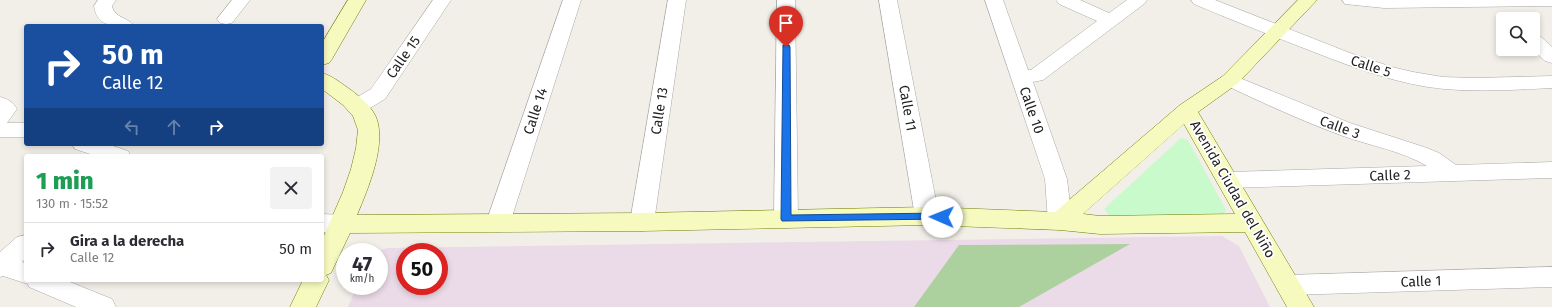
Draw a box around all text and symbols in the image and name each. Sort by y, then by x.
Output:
pin [769,6,803,47]
icon: arrive [775,12,797,34]
map controls [1496,12,1540,56]
button: search [1496,12,1540,56]
street label: Calle 15 [383,33,424,82]
text: 50 m [102,38,164,71]
icon: right [36,40,88,92]
street label: Calle 5 [1348,52,1393,81]
text: Calle 12 [102,72,163,94]
street label: Calle 11 [895,84,920,132]
street label: Calle 10 [1016,84,1048,136]
street label: Calle 14 [520,85,551,137]
street label: Calle 13 [647,86,672,136]
street label: Calle 3 [1317,112,1362,143]
icon: left [121,116,143,138]
icon: ahead [163,116,185,138]
icon: right [205,116,227,138]
street label: Avenida Ciudad del Niño [1186,117,1279,261]
street label: Calle 2 [1369,166,1411,185]
text: 1 min [36,167,94,195]
button: close [270,167,312,209]
text: 130 m · 15:52 [36,196,108,211]
position arrow [921,196,963,238]
text: Gira a la derecha [70,232,184,250]
icon: right [36,238,58,260]
text: 50 m [279,240,312,258]
speed limit sign: 50 [396,243,448,295]
text: Calle 12 [70,250,114,265]
text: 47 [352,252,372,276]
street label: Calle 1 [1400,272,1442,291]
text: km/h [350,273,374,285]

